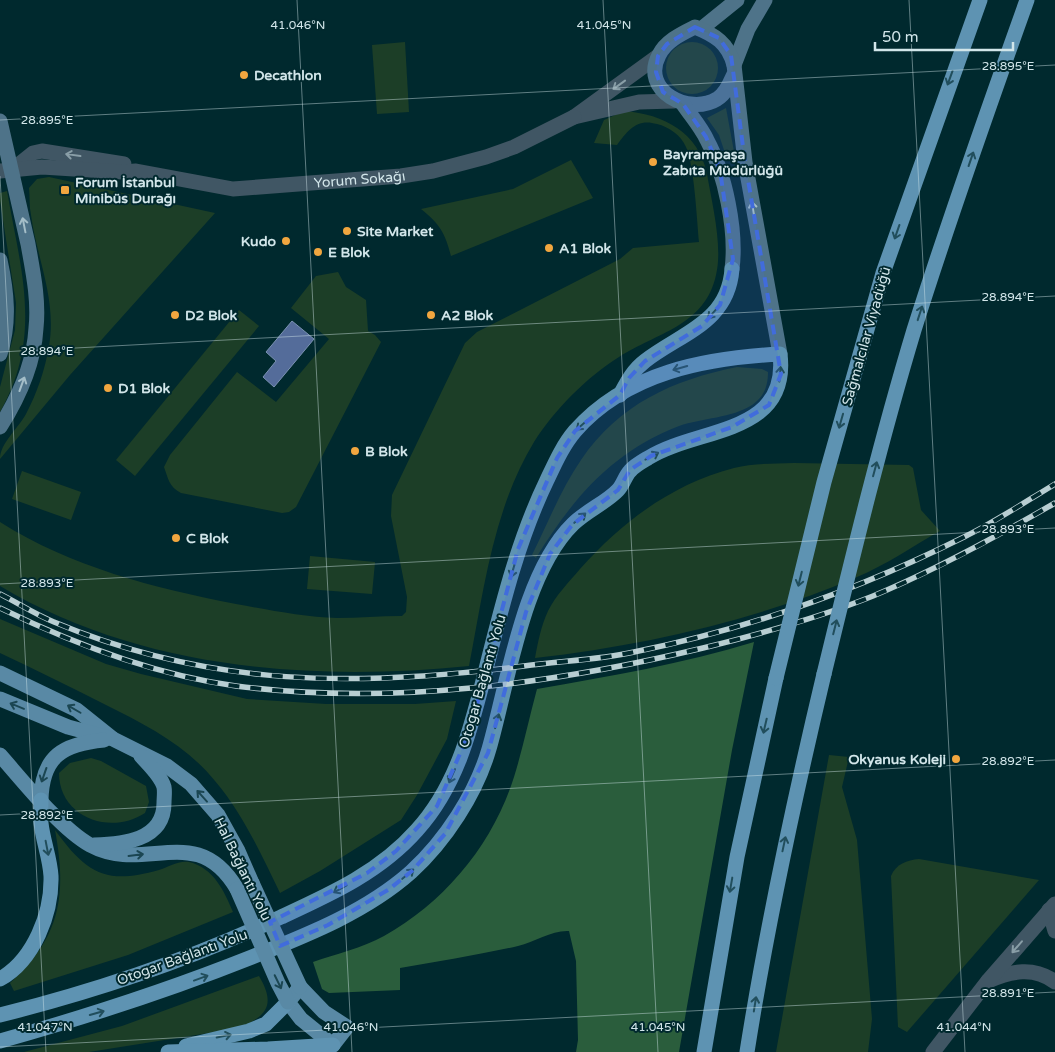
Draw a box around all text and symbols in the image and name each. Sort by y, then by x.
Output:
text: 41.046°N [271,18,325,32]
text: 41.045°N [577,18,631,32]
scale bar [875,20,1012,52]
text: 50 m [882,28,919,46]
text: 28.895°E [982,59,1035,73]
place label: Decathlon [254,67,322,84]
marker: Decathlon [238,69,250,81]
one-way arrow [945,70,954,86]
one-way arrow [612,80,626,90]
text: 28.895°E [21,113,74,127]
place label: Bayrampaşa Zabıta Müdürlüğü [663,146,783,179]
one-way arrow [65,150,81,160]
one-way arrow [967,152,976,167]
marker: Bayrampaşa Zabıta Müdürlüğü [647,156,659,168]
street label: Yorum Sokağı [313,167,407,192]
place label: Forum İstanbul Minibüs Durağı [75,174,176,207]
marker: Forum İstanbul Minibüs Durağı [59,184,71,196]
one-way arrow [747,201,757,217]
one-way arrow [18,217,28,233]
place label: Site Market [357,223,434,240]
one-way arrow [892,224,901,239]
marker: Site Market [341,225,353,237]
place label: Kudo [241,233,276,250]
marker: Kudo [280,235,292,247]
place label: A1 Blok [559,240,611,257]
marker: A1 Blok [543,242,555,254]
place label: E Blok [328,244,370,261]
marker: E Blok [312,246,324,258]
street label: Sağmalcılar Viyadüğü [838,265,894,408]
text: 28.894°E [982,290,1035,304]
one-way arrow [707,306,719,319]
one-way arrow [916,306,925,321]
place label: D2 Blok [185,307,238,324]
place label: A2 Blok [441,307,493,324]
marker: D2 Blok [169,309,181,321]
marker: A2 Blok [425,309,437,321]
text: 28.894°E [21,344,74,358]
one-way arrow [672,363,688,373]
one-way arrow [775,366,785,382]
one-way arrow [18,377,27,392]
place label: D1 Blok [118,380,171,397]
marker: D1 Blok [102,382,114,394]
one-way arrow [836,413,845,429]
one-way arrow [575,419,588,431]
place label: B Blok [365,443,408,460]
marker: B Blok [349,445,361,457]
one-way arrow [644,451,659,460]
one-way arrow [871,462,880,478]
one-way arrow [574,512,587,524]
text: 28.893°E [982,522,1035,536]
place label: C Blok [186,530,229,547]
marker: C Blok [170,532,182,544]
one-way arrow [507,562,517,578]
one-way arrow [795,570,804,586]
text: 28.893°E [21,576,74,590]
street label: Otogar Bağlantı Yolu [455,613,510,750]
one-way arrow [831,619,840,635]
one-way arrow [10,701,25,711]
one-way arrow [67,704,82,714]
one-way arrow [492,713,502,729]
one-way arrow [760,717,769,733]
place label: Okyanus Koleji [848,751,946,768]
marker: Okyanus Koleji [950,753,962,765]
text: 28.892°E [982,754,1035,768]
one-way arrow [39,767,48,782]
one-way arrow [447,768,457,783]
one-way arrow [196,790,208,803]
text: 28.892°E [21,808,74,822]
street label: Hal Bağlantı Yolu [210,815,275,924]
one-way arrow [780,837,789,853]
one-way arrow [42,840,52,856]
one-way arrow [128,850,144,860]
one-way arrow [401,868,414,879]
one-way arrow [726,876,736,892]
one-way arrow [333,885,348,895]
street label: Otogar Bağlantı Yolu [114,926,250,989]
one-way arrow [1011,940,1022,953]
one-way arrow [193,973,208,982]
one-way arrow [274,974,283,989]
text: 28.891°E [982,986,1035,1000]
one-way arrow [750,996,760,1012]
one-way arrow [89,1007,105,1017]
text: 41.047°N [17,1020,73,1034]
text: 41.046°N [324,1020,378,1034]
text: 41.045°N [631,1020,685,1034]
text: 41.044°N [937,1020,991,1034]
one-way arrow [216,1031,232,1040]

